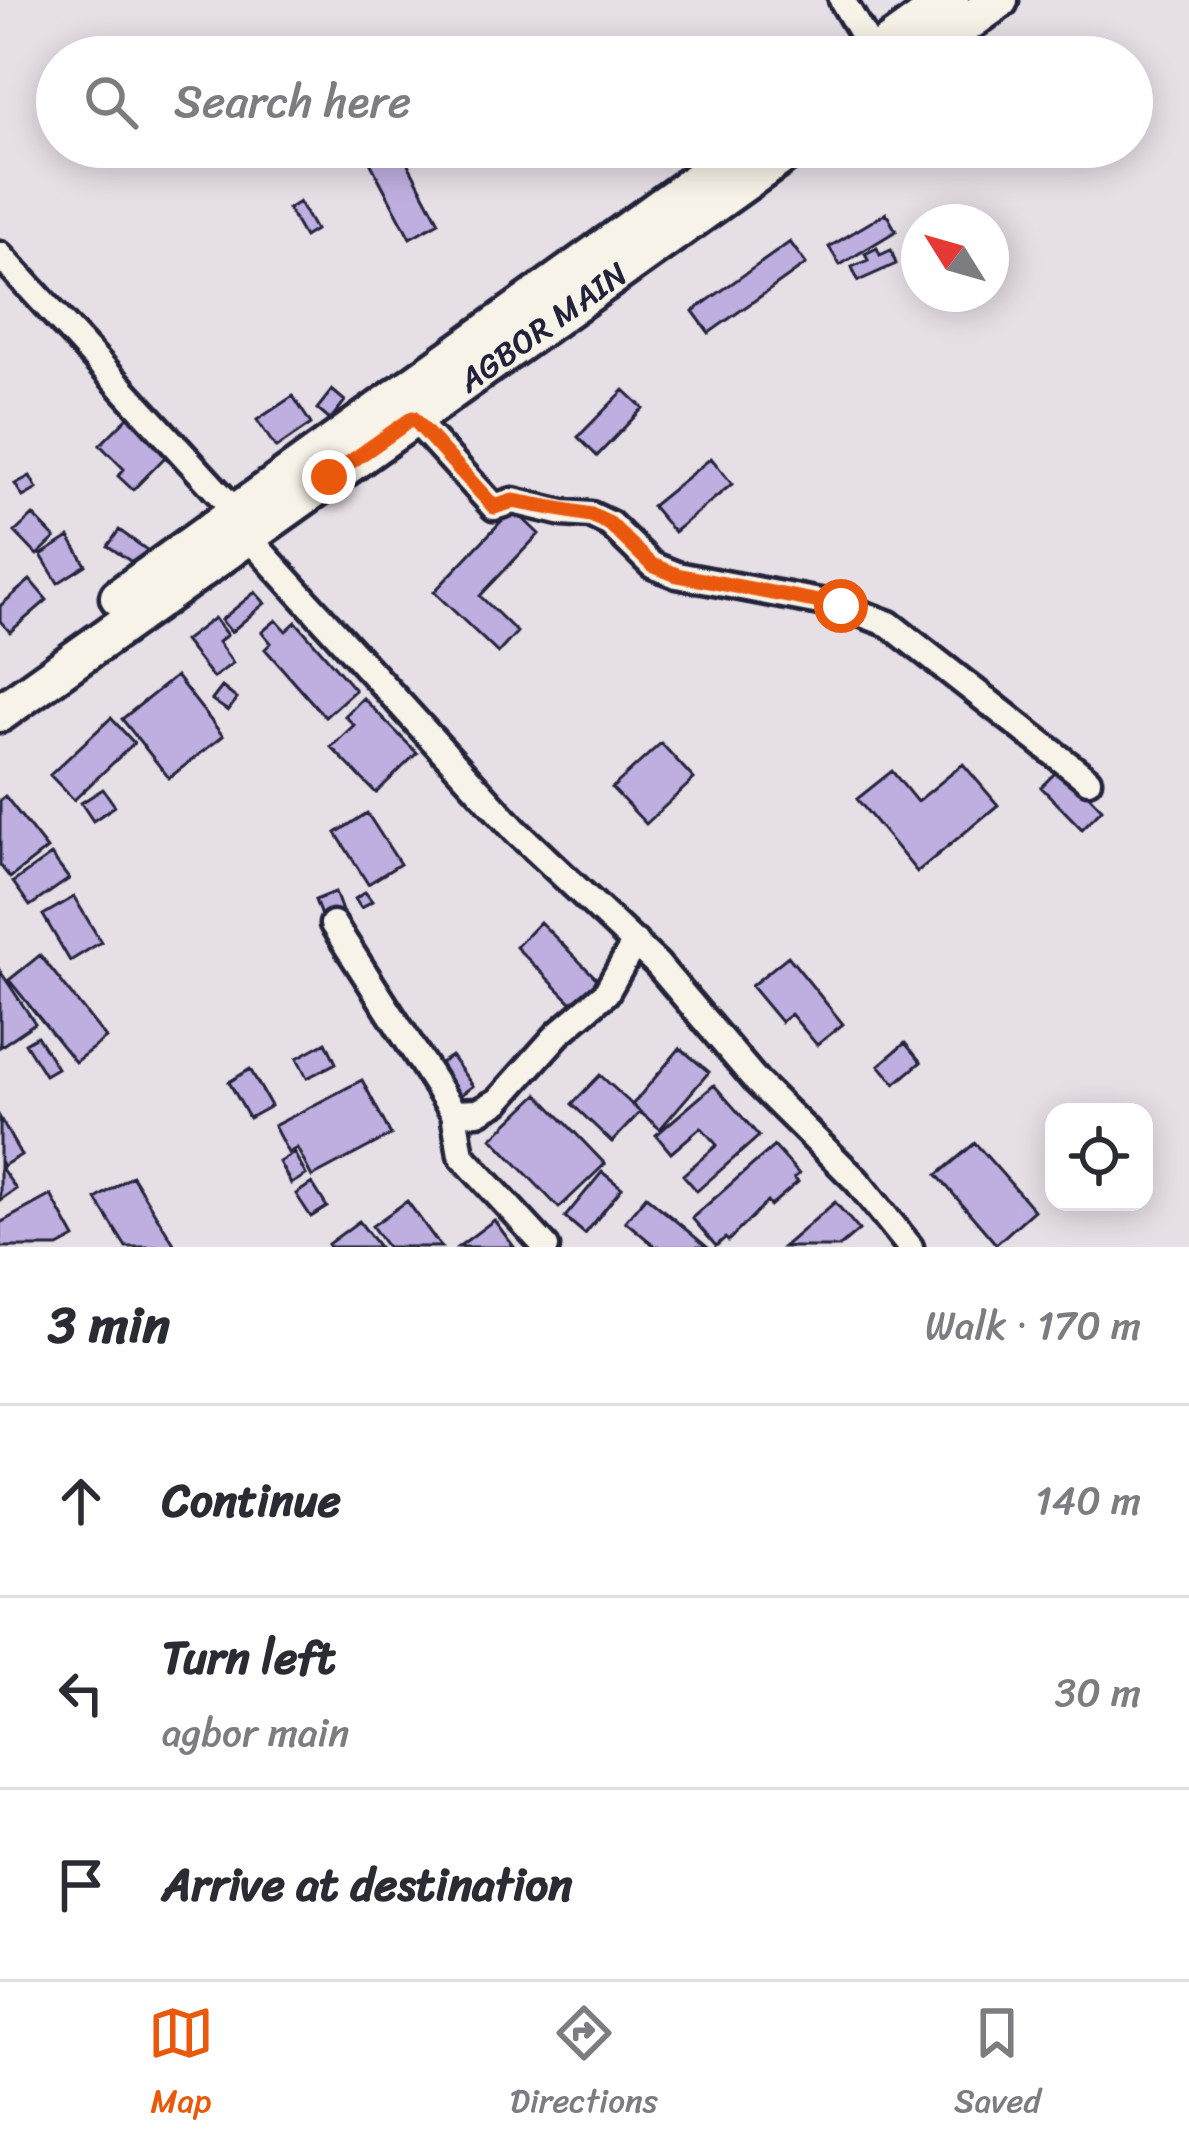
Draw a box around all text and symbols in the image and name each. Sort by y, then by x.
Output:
search box [36,36,1153,168]
text: Search here [174,62,411,142]
icon: search [78,69,144,135]
north arrow [901,204,1009,312]
street label: AGBOR MAIN [445,246,640,409]
route end [302,450,356,504]
route start [814,579,868,633]
map controls [1045,1103,1153,1211]
button: locate [1045,1103,1153,1211]
text: 3 min [48,1280,170,1370]
text: Walk · 170 m [925,1291,1141,1360]
text: Continue [162,1461,341,1541]
text: 140 m [1035,1466,1141,1535]
icon: ahead [48,1468,114,1534]
text: Turn left [162,1618,335,1698]
text: 30 m [1055,1658,1141,1727]
icon: left [48,1660,114,1726]
text: agbor main [162,1698,349,1767]
text: Arrive at destination [162,1845,572,1925]
icon: arrive [48,1852,114,1918]
tab: Map [148,2000,214,2130]
tab: Directions [510,2000,658,2130]
tab: Saved [954,2000,1041,2130]

